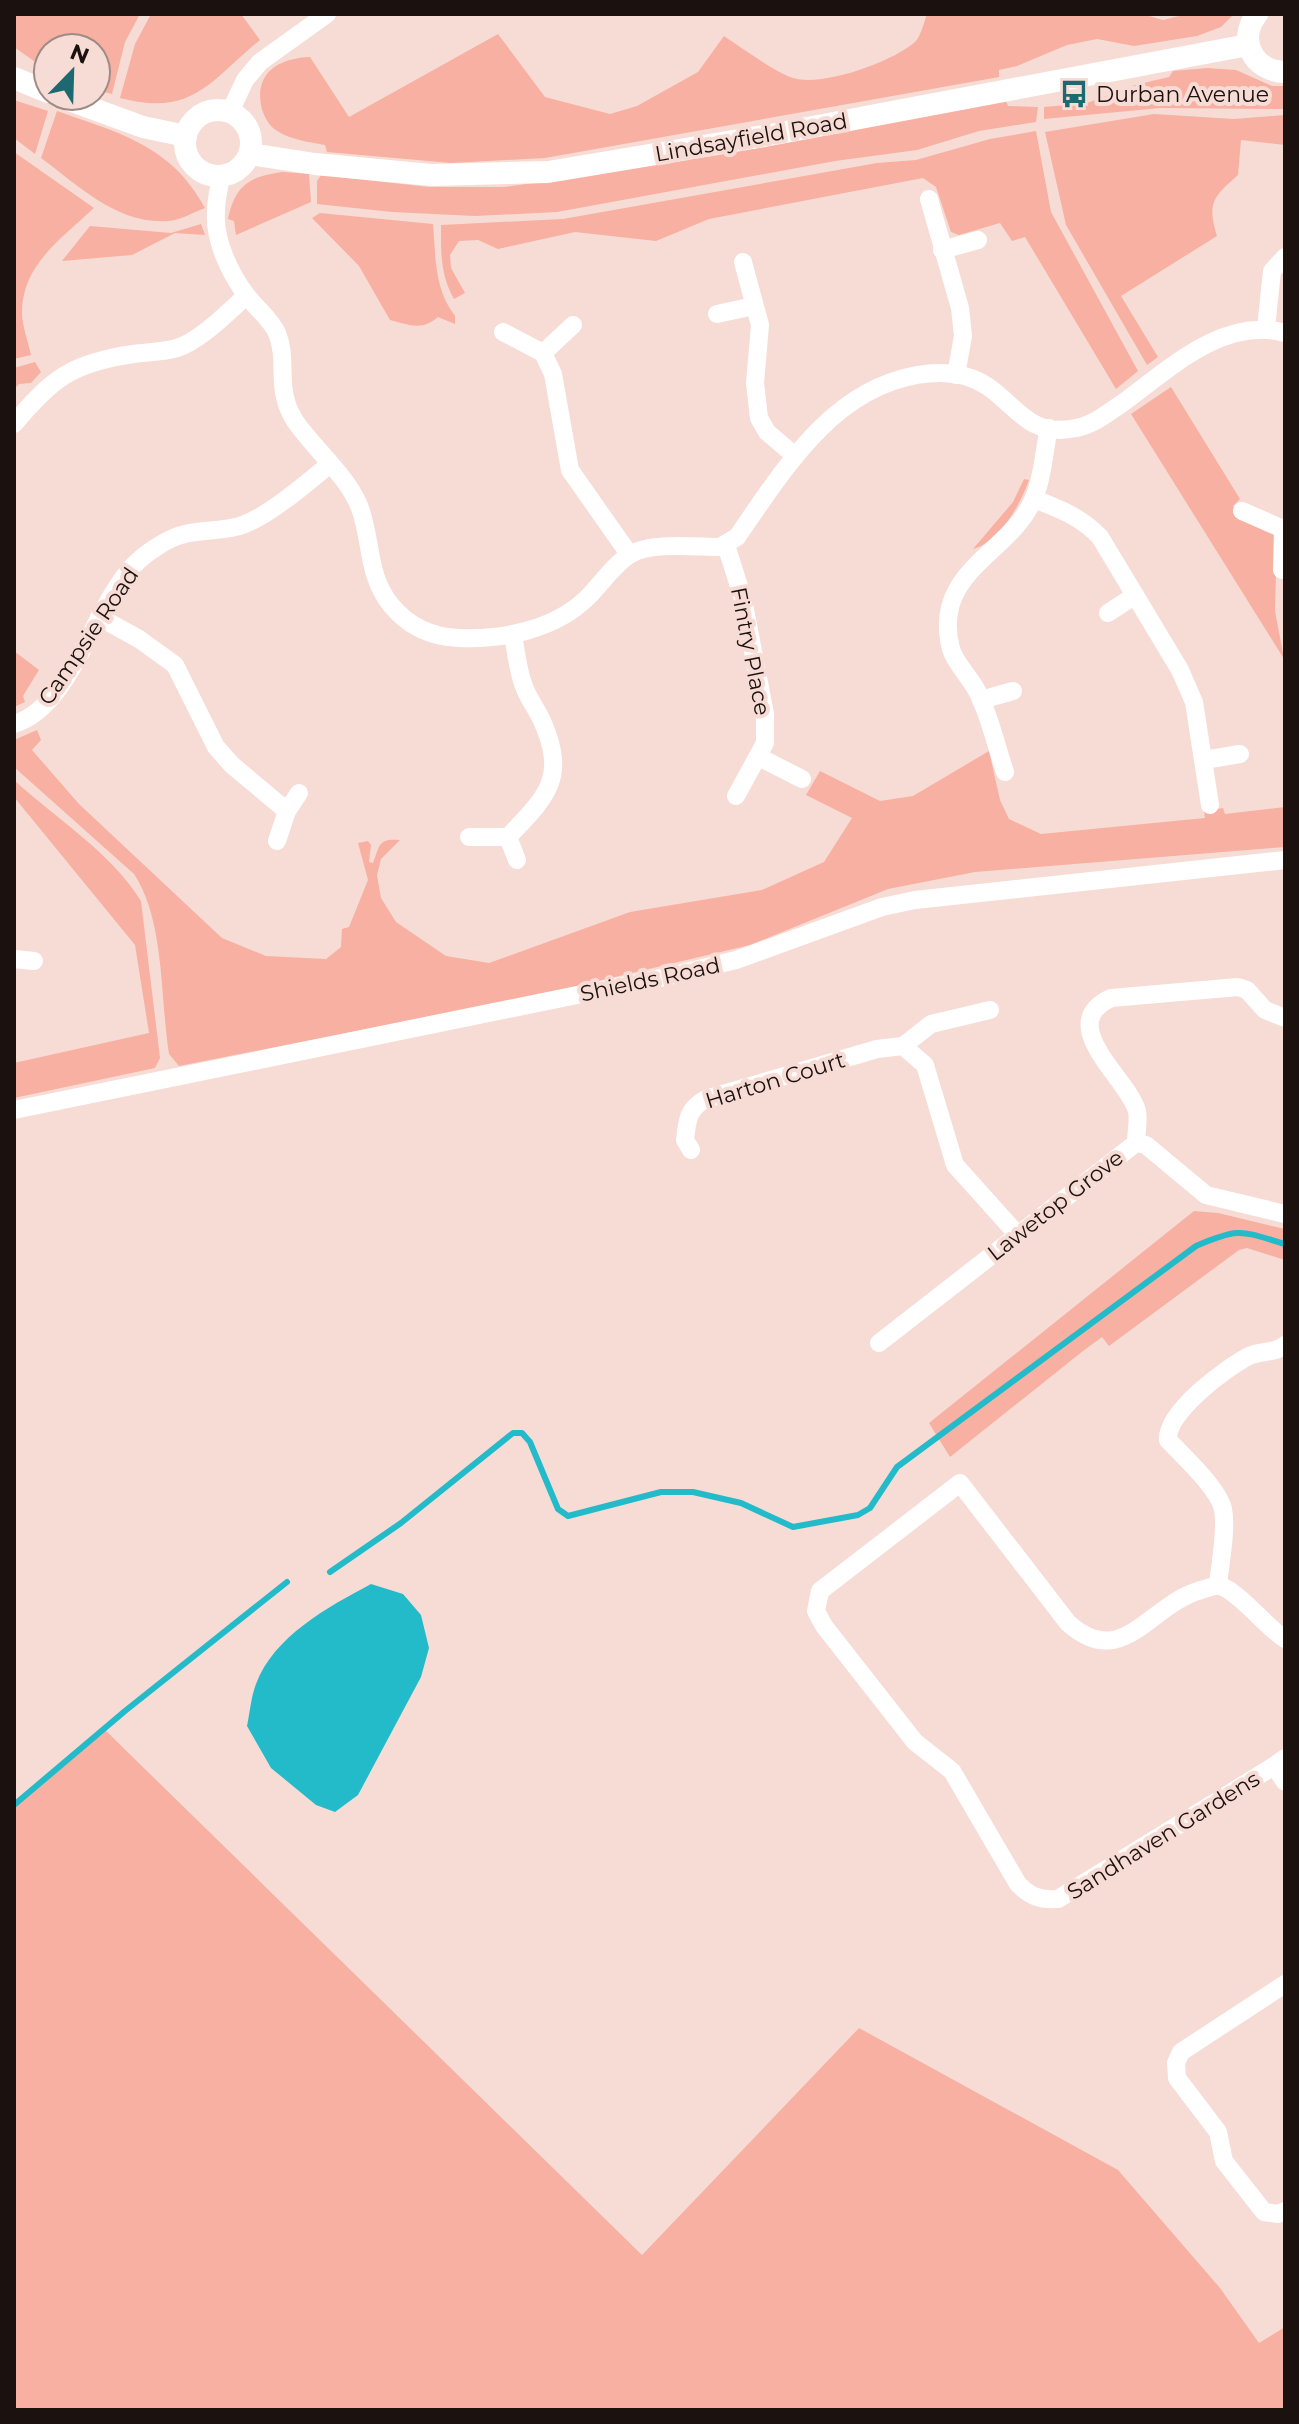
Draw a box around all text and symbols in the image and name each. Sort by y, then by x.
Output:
north arrow [32,32,112,112]
text: N [66,38,93,70]
bus stop icon: Durban Avenue [1059,79,1089,109]
place label: Durban Avenue [1096,81,1269,108]
street label: Lindsayfield Road [653,107,849,168]
street label: Campsie Road [33,562,144,710]
street label: Fintry Place [725,585,776,718]
street label: Shields Road [578,951,723,1008]
street label: Harton Court [702,1046,848,1115]
street label: Lawetop Grove [982,1144,1129,1267]
street label: Sandhaven Gardens [1062,1765,1265,1906]

